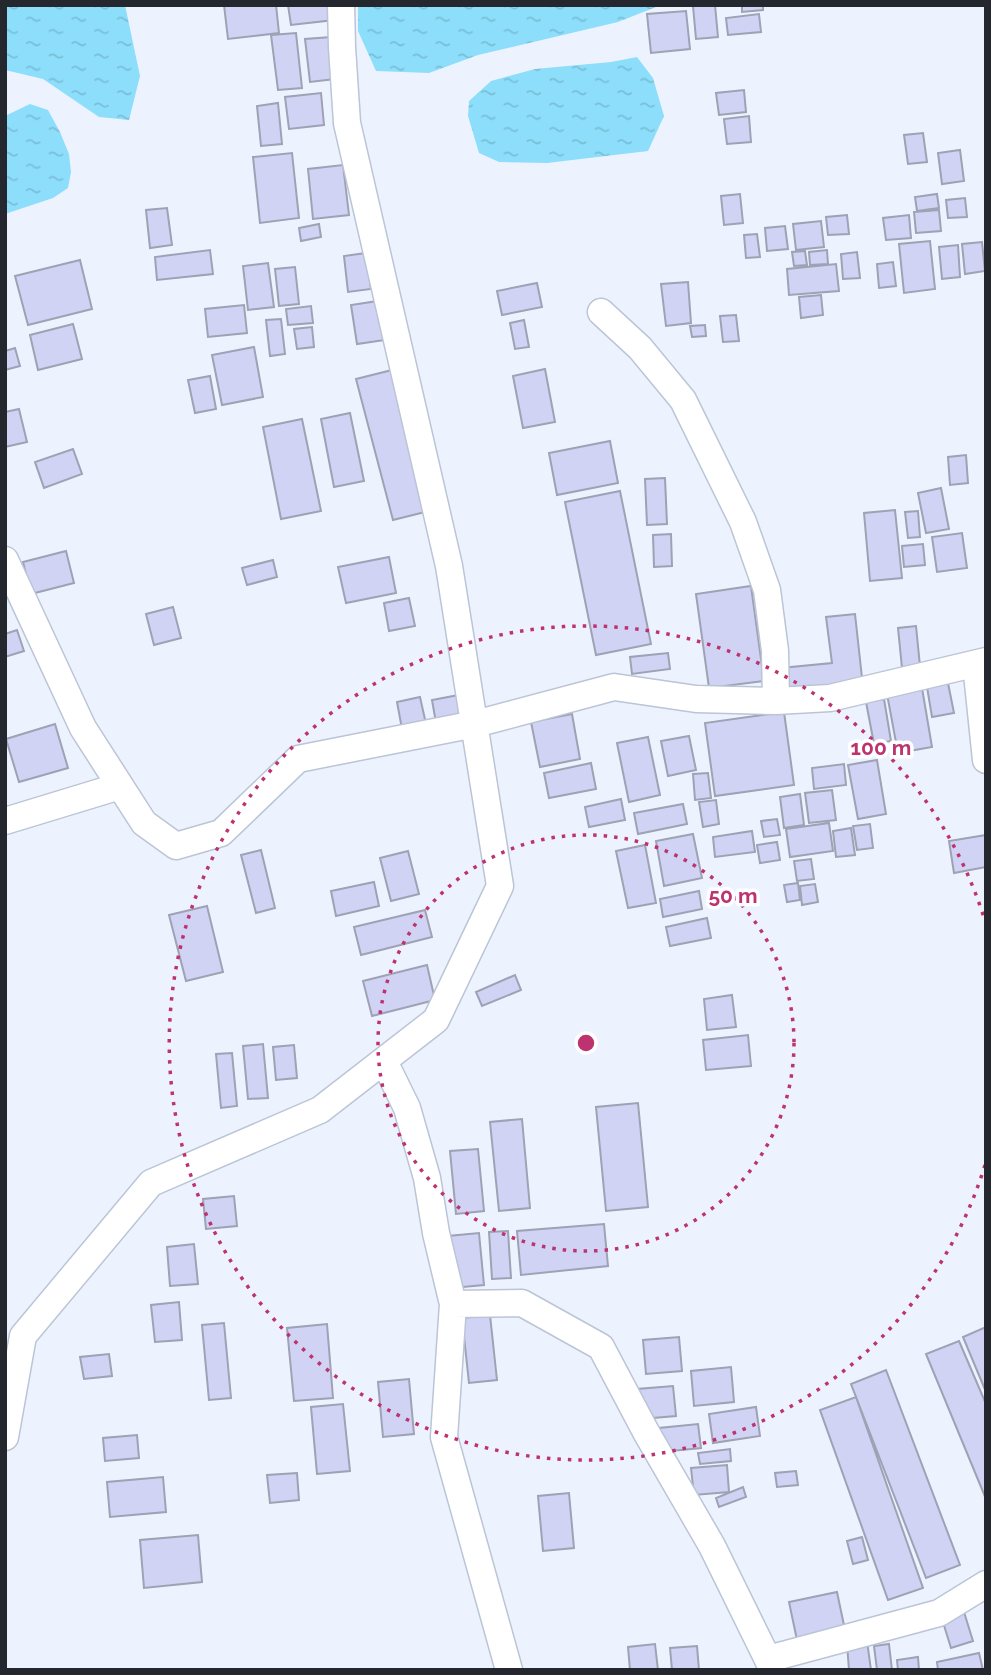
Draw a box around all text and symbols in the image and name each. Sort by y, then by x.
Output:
text: 100 m [851,735,911,760]
text: 50 m [708,883,758,908]
centre of rings [574,1031,598,1055]

